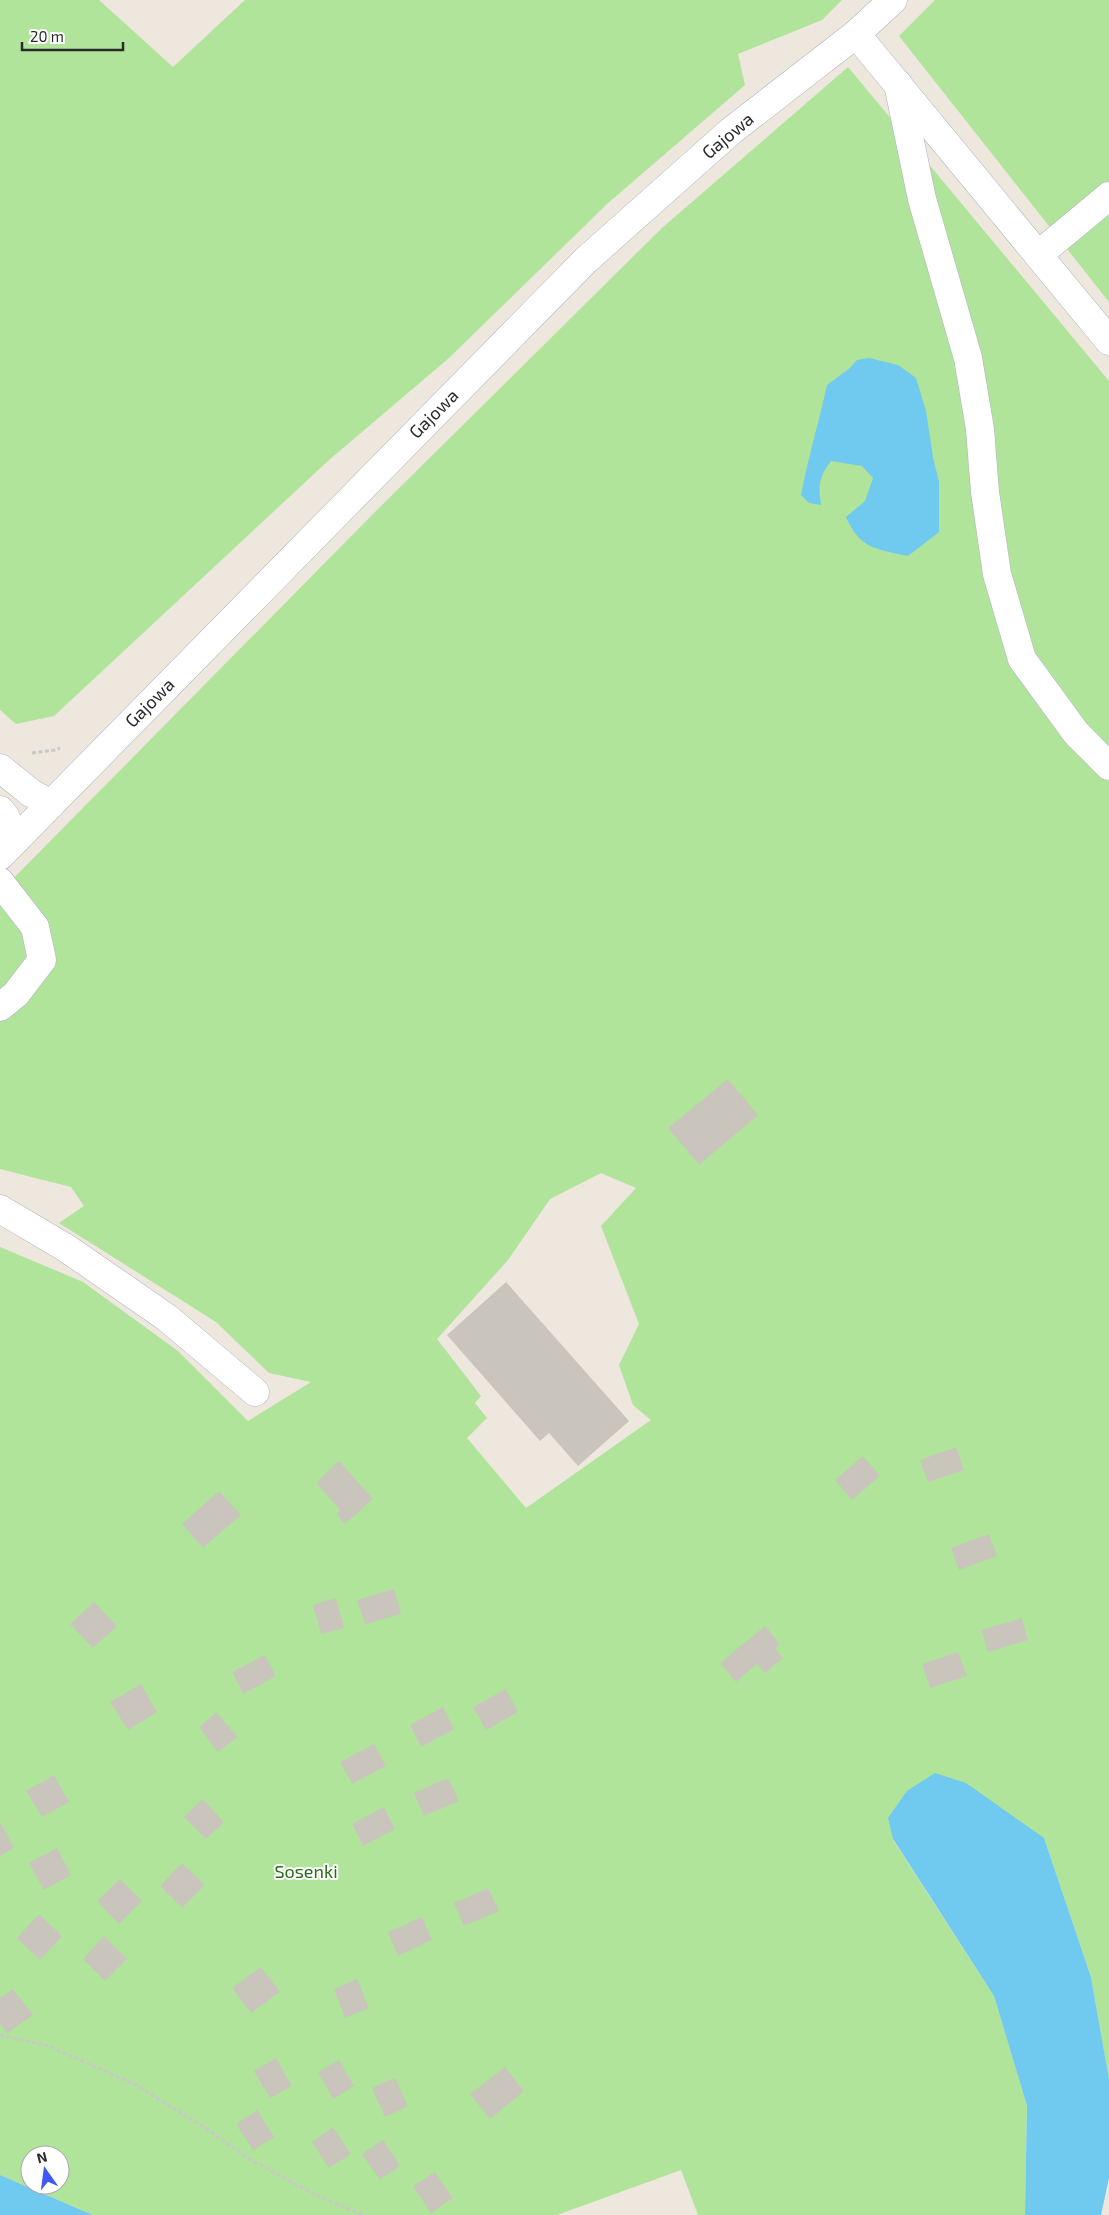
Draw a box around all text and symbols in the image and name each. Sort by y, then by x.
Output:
scale bar [22,20,124,52]
text: 20 m [30,27,64,45]
street label: Gajowa [697,107,758,163]
street label: Gajowa [404,384,462,442]
street label: Gajowa [120,673,178,731]
park label: Sosenki [274,1860,338,1882]
north arrow [20,2145,70,2195]
text: N [35,2147,49,2166]

